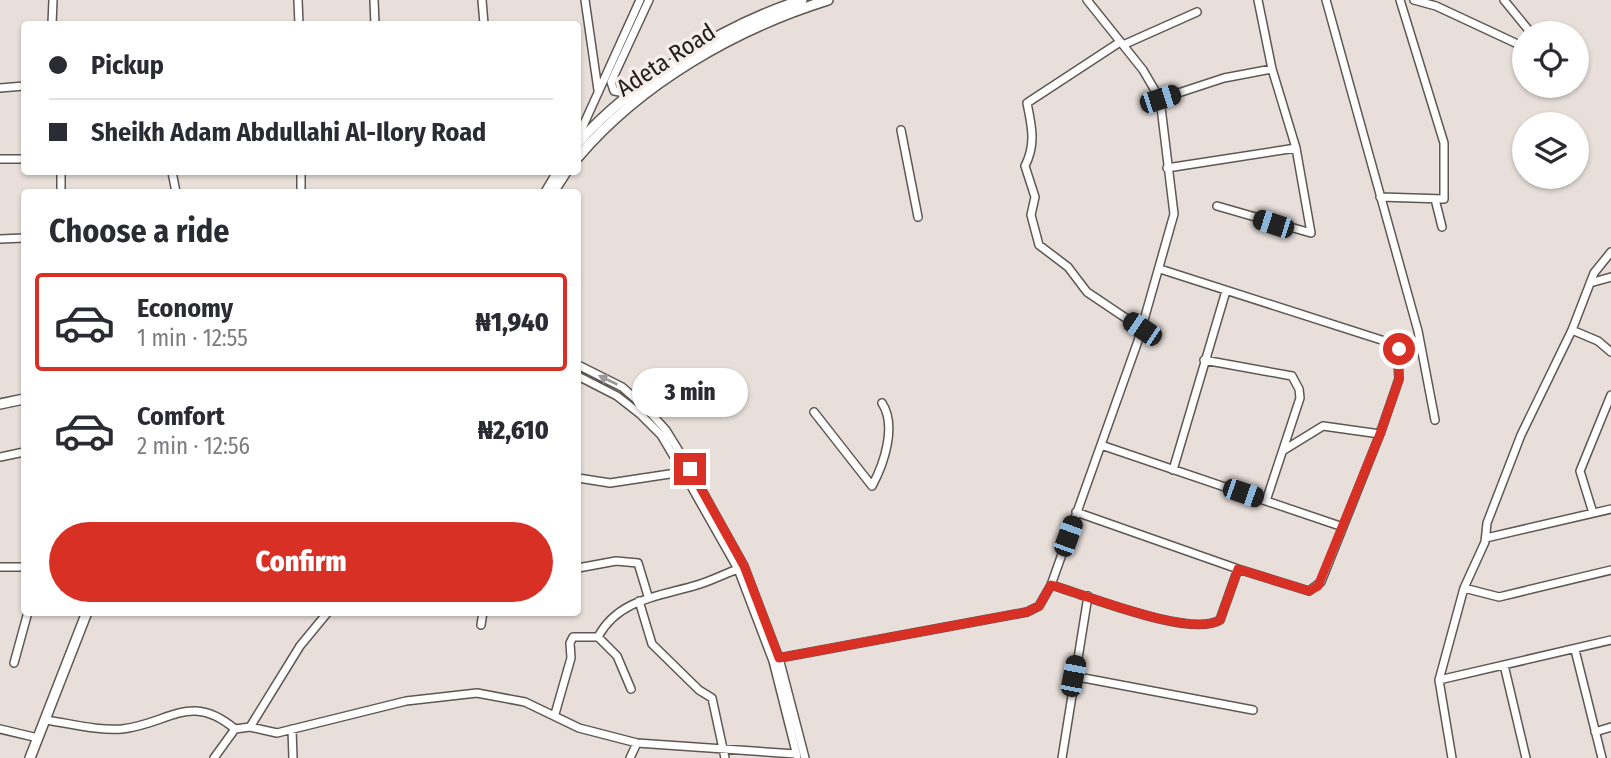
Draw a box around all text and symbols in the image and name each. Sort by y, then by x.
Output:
street label: Adeta Road [611,18,721,102]
map controls [1512,21,1589,189]
button: locate [1512,21,1589,98]
text: Pickup [91,50,164,81]
car [1137,83,1184,115]
button: layers [1512,112,1589,189]
text: Sheikh Adam Abdullahi Al-Ilory Road [91,117,486,148]
car [1250,208,1297,240]
text: Choose a ride [49,212,230,250]
icon: car [53,291,116,354]
text: Economy [137,293,233,324]
text: ₦1,940 [476,307,549,338]
car [1119,309,1166,349]
text: 1 min · 12:55 [137,324,248,352]
route start [1383,333,1415,365]
callout: 3 min [632,368,748,416]
one-way arrow [598,375,618,386]
text: 3 min [664,378,716,406]
icon: car [53,399,116,462]
text: Comfort [137,401,225,432]
text: ₦2,610 [478,415,549,446]
text: 2 min · 12:56 [137,432,250,460]
route end [674,453,706,485]
car [1220,476,1267,510]
car [1051,513,1086,559]
button: Confirm [49,522,553,602]
car [1059,653,1088,699]

